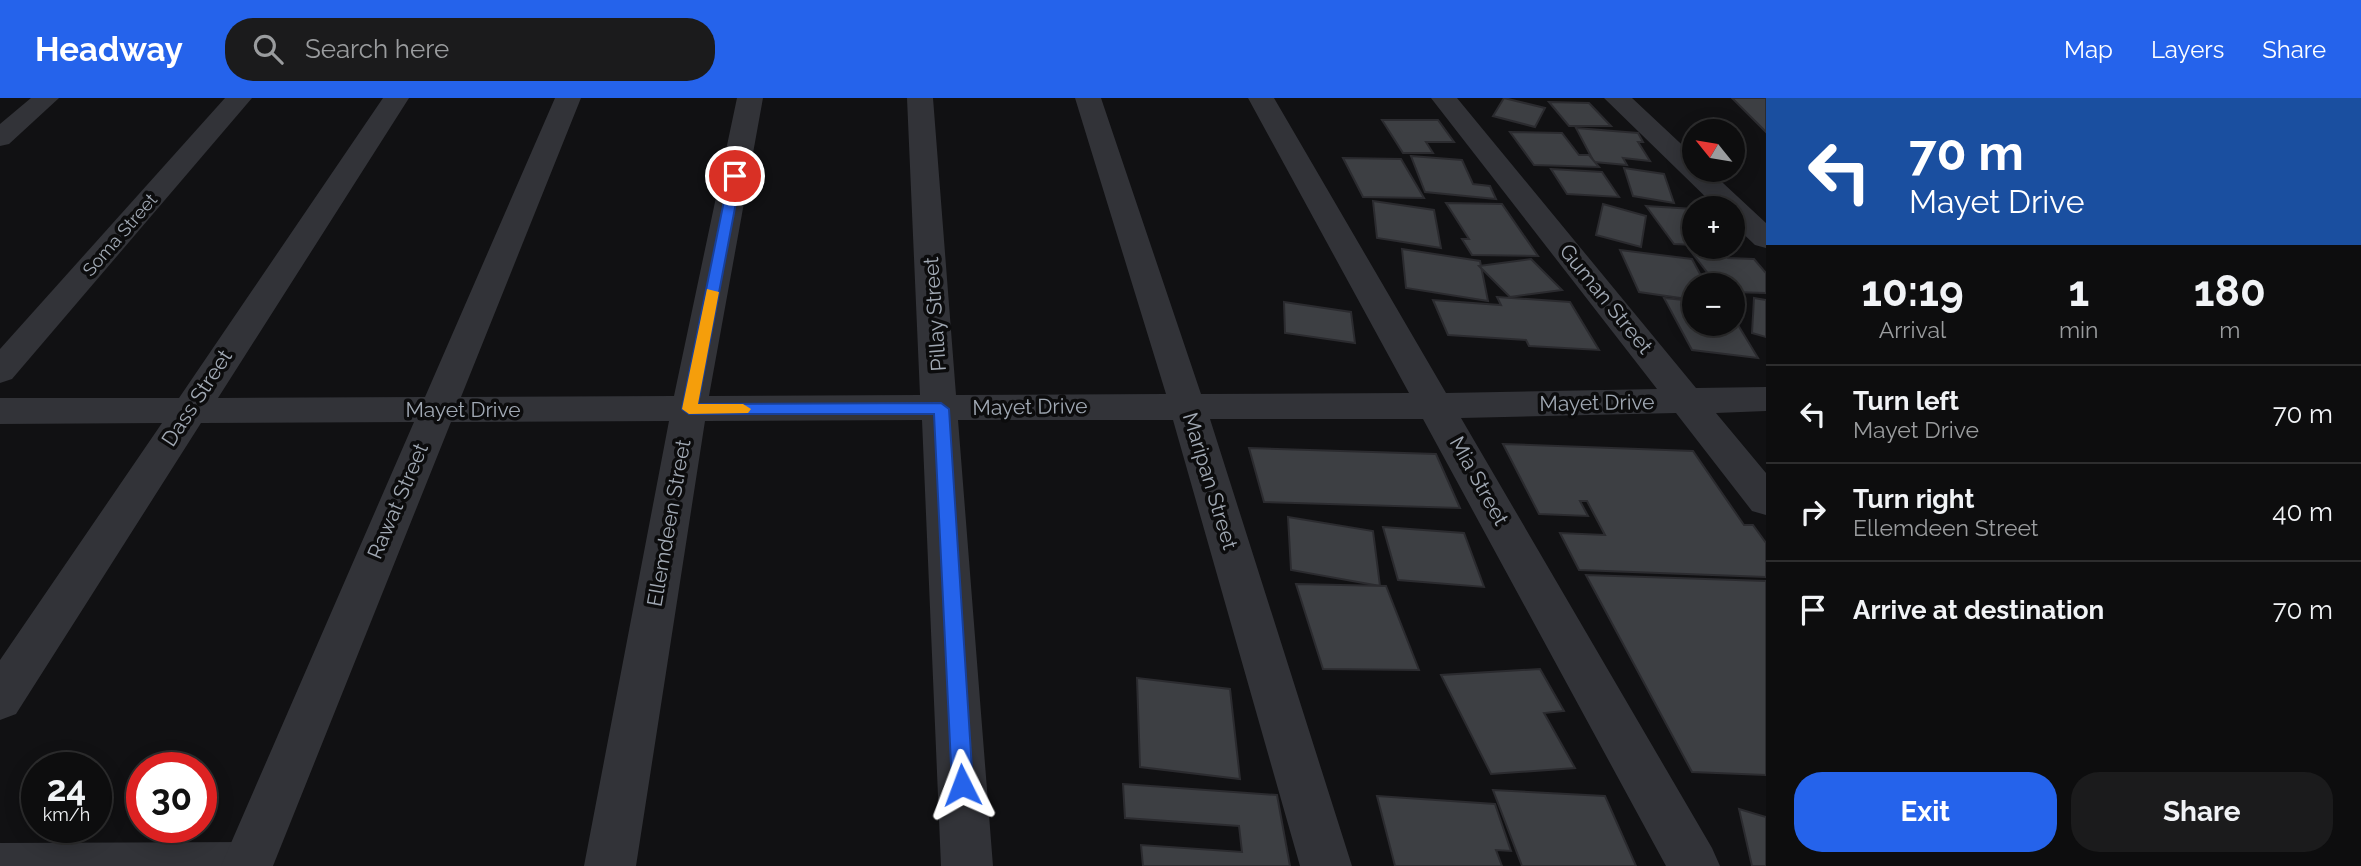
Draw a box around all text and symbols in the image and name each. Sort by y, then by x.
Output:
search box [225,18,715,81]
text: Headway [35,30,183,69]
icon: search [249,30,287,68]
text: Search here [305,34,449,64]
text: Map [2064,35,2113,64]
text: Layers [2151,35,2224,64]
text: Share [2262,35,2326,64]
north arrow [1682,119,1745,182]
map controls [1682,119,1745,336]
text: 70 m [1909,124,2024,181]
icon: left [1794,126,1885,217]
pin [705,146,765,206]
icon: arrive [716,157,754,195]
text: Mayet Drive [1909,183,2084,220]
street label: Soma Street [78,189,161,280]
button: + [1682,196,1745,259]
street label: Guman Street [1554,239,1658,359]
street label: Pillay Street [918,256,951,372]
text: 10:19 [1861,267,1964,316]
text: 1 [2068,267,2089,316]
text: 180 [2194,267,2266,316]
button: − [1682,273,1745,336]
text: Arrival [1879,316,1946,343]
text: min [2059,316,2099,343]
text: m [2219,316,2240,343]
street label: Dass Street [156,345,237,451]
text: Turn left [1853,386,1959,416]
street label: Mayet Drive [1539,389,1655,416]
street label: Mayet Drive [972,393,1088,420]
icon: left [1794,395,1832,433]
street label: Mayet Drive [405,397,521,422]
text: 70 m [2273,399,2333,429]
street label: Maripan Street [1178,409,1243,552]
text: Mayet Drive [1853,416,1979,443]
street label: Mia Street [1445,432,1514,530]
street label: Ellemdeen Street [641,437,696,608]
street label: Rawat Street [362,439,433,563]
text: Turn right [1853,484,1974,514]
icon: right [1794,493,1832,531]
text: 40 m [2272,497,2333,527]
text: Ellemdeen Street [1853,514,2039,541]
icon: arrive [1794,591,1832,629]
text: Arrive at destination [1853,595,2104,625]
text: 70 m [2273,595,2333,625]
position arrow [925,748,999,822]
speed limit sign: 30 [126,752,217,843]
text: 24 [47,768,86,809]
button: Exit [1794,772,2057,852]
button: Share [2071,772,2333,852]
text: km/h [43,804,90,825]

